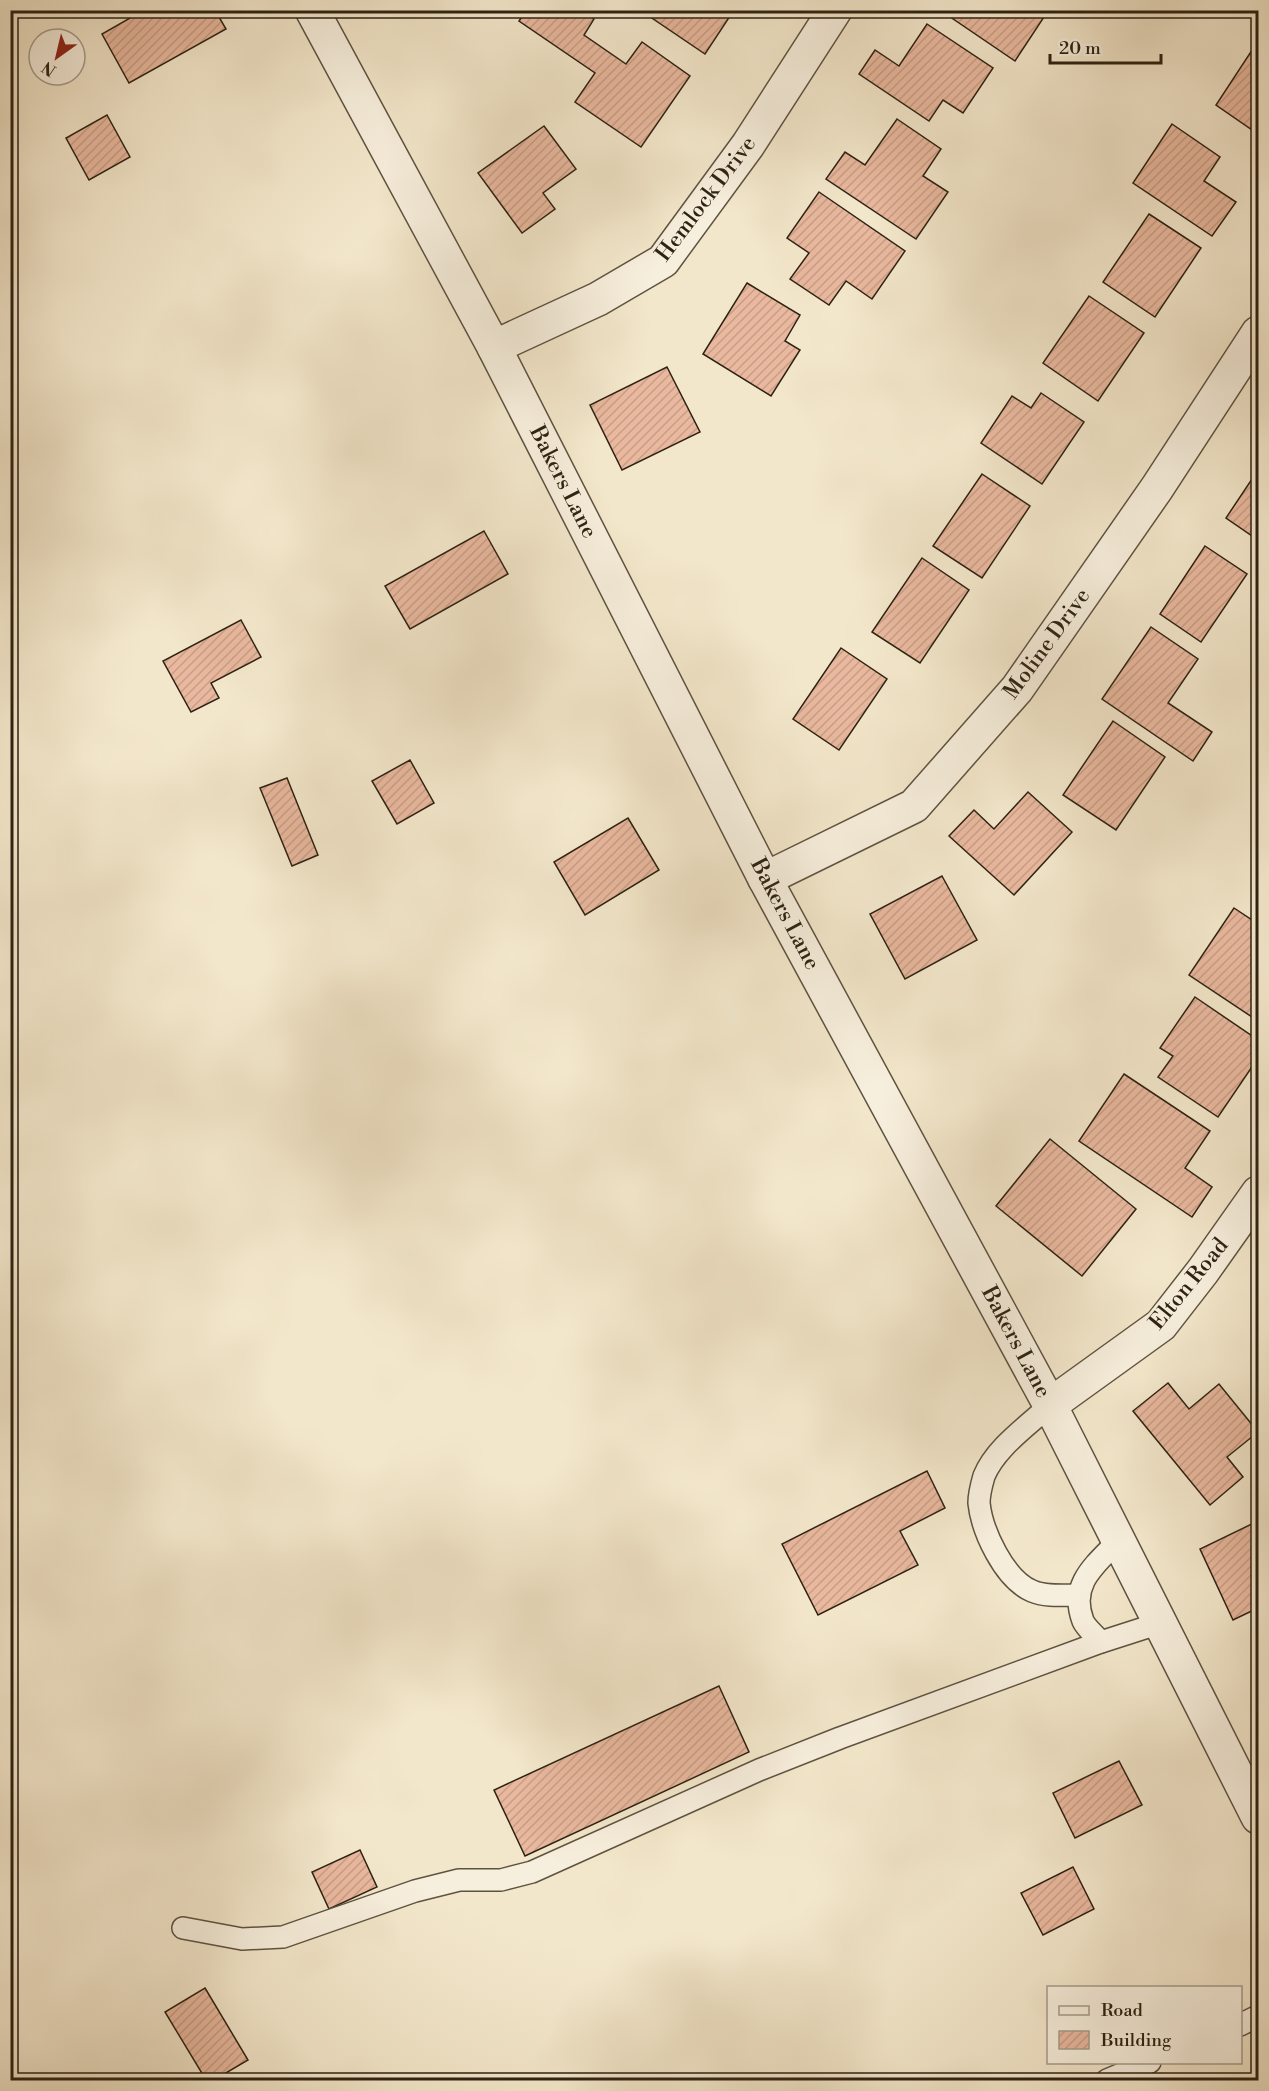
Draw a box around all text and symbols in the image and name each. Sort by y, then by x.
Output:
north arrow [27,27,87,87]
scale bar [1050,27,1161,65]
text: 20 m [1059,37,1101,60]
text: N [38,57,60,80]
street label: Hemlock Drive [650,131,762,267]
street label: Bakers Lane [523,420,603,543]
street label: Moline Drive [998,583,1096,705]
street label: Bakers Lane [744,853,826,974]
street label: Elton Road [1144,1232,1235,1335]
street label: Bakers Lane [975,1281,1057,1402]
legend [1047,1986,1242,2064]
text: Road [1101,1999,1144,2022]
text: Building [1100,2029,1172,2052]

